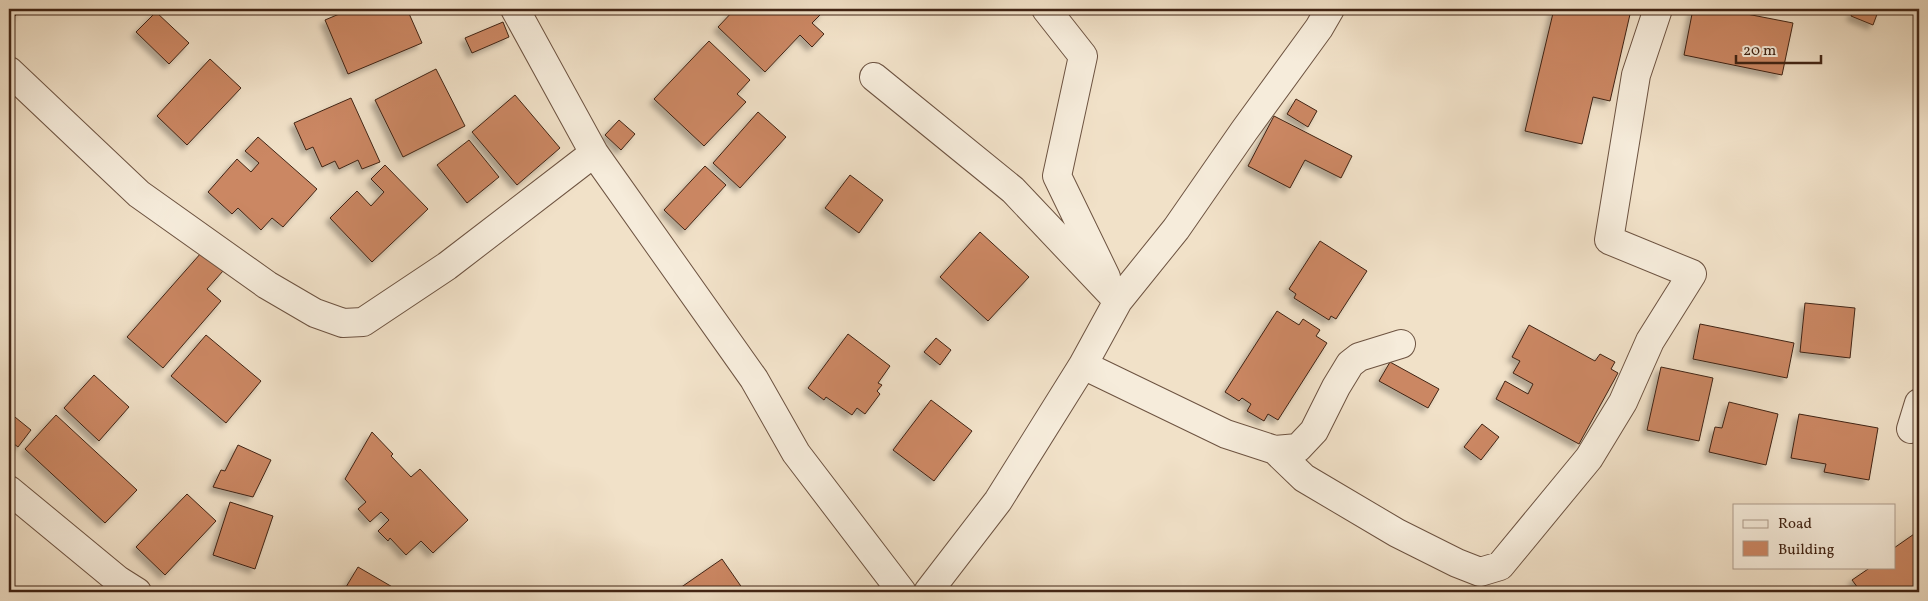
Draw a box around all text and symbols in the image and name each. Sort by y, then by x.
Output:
scale bar [1736,32,1820,64]
text: 20 m [1743,41,1776,62]
legend [1733,504,1896,568]
text: Road [1778,514,1812,535]
text: Building [1778,540,1835,561]

